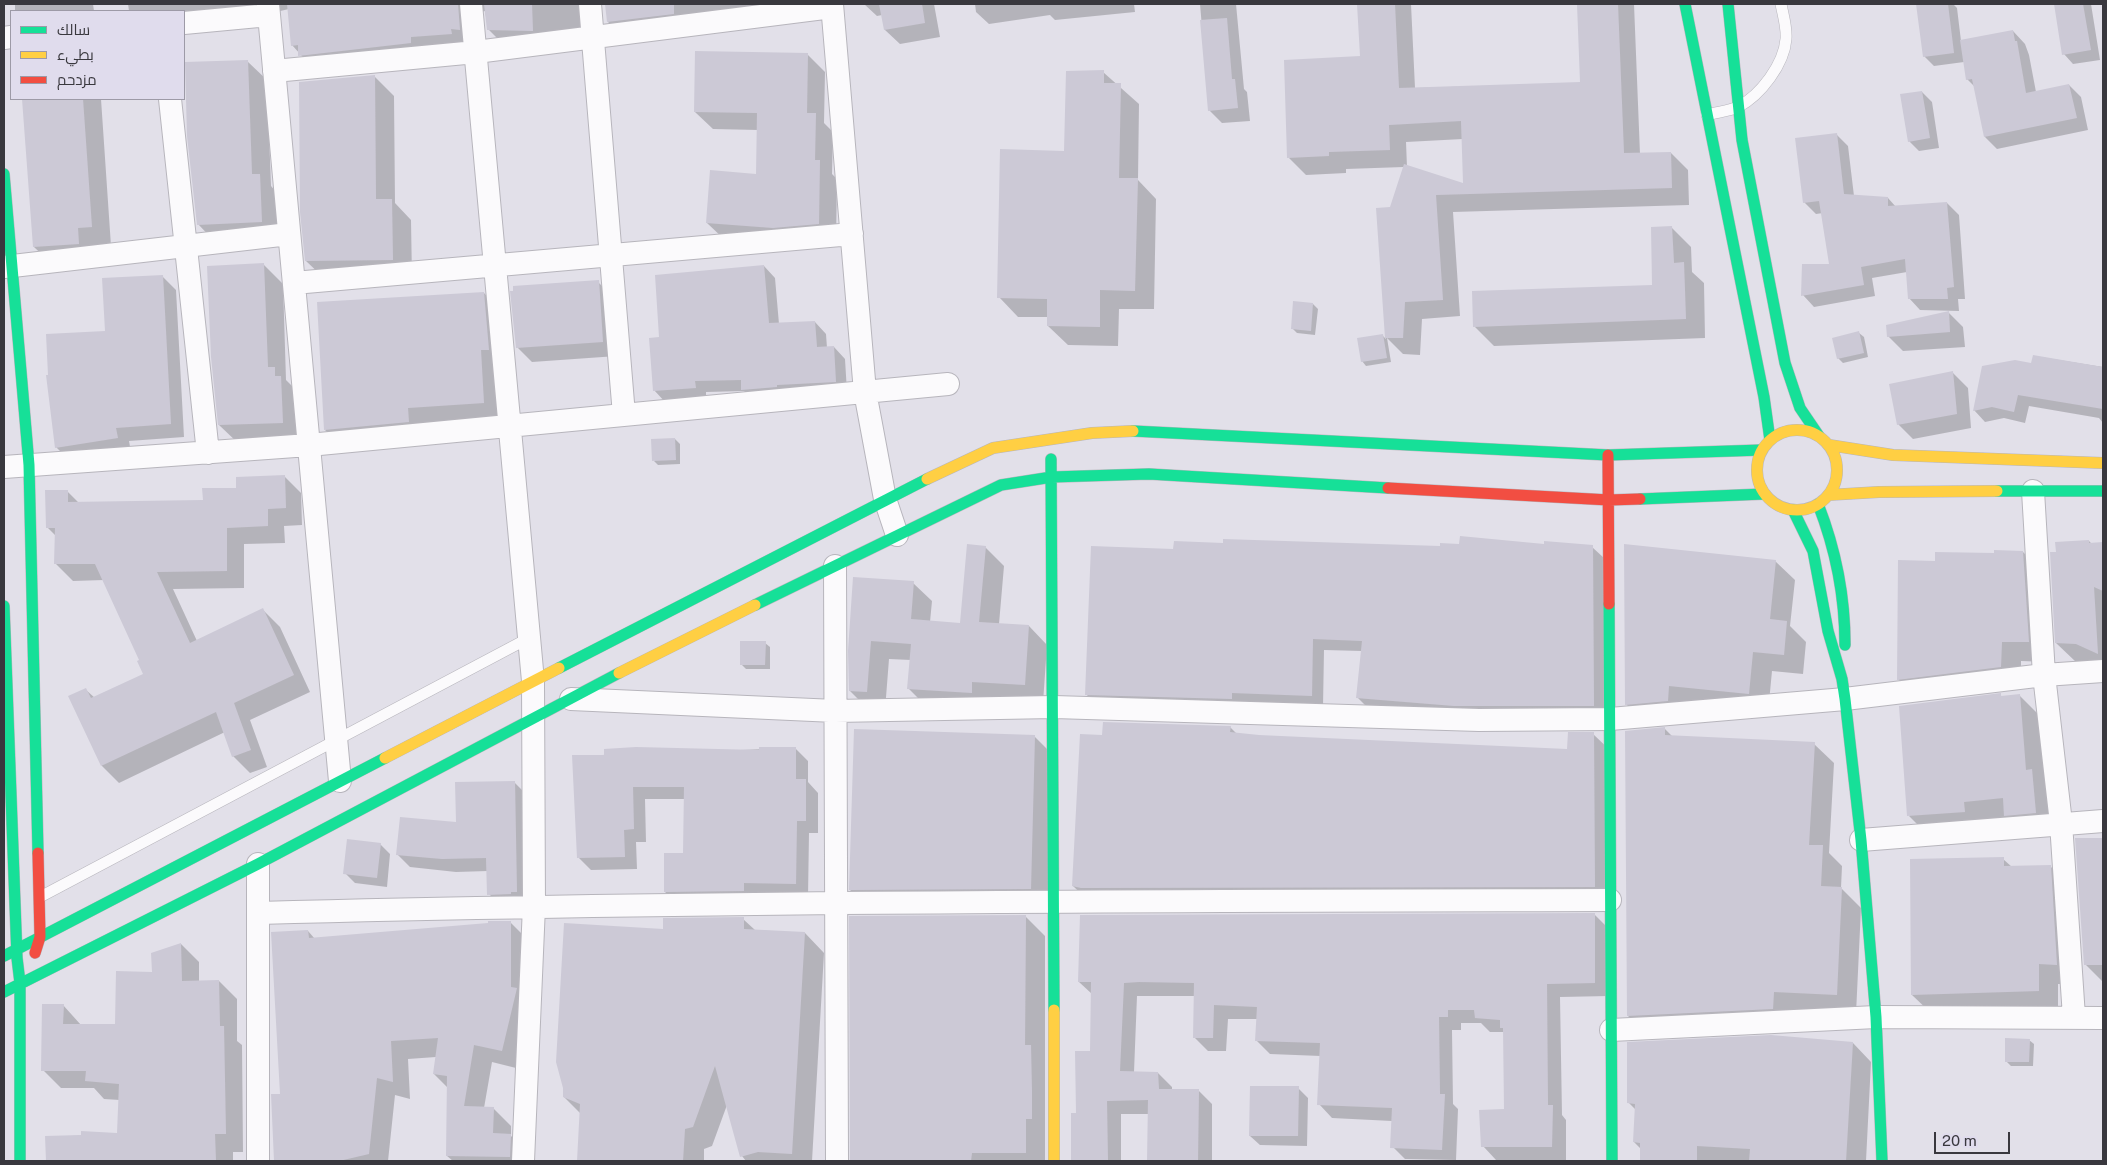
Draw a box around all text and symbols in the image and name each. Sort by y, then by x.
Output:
legend [10,10,185,100]
text: سالك [57,21,90,38]
text: بطيء [57,46,94,63]
text: مزدحم [57,71,97,88]
scale bar [1937,1122,2013,1154]
text: 20 m [1942,1132,1977,1149]

